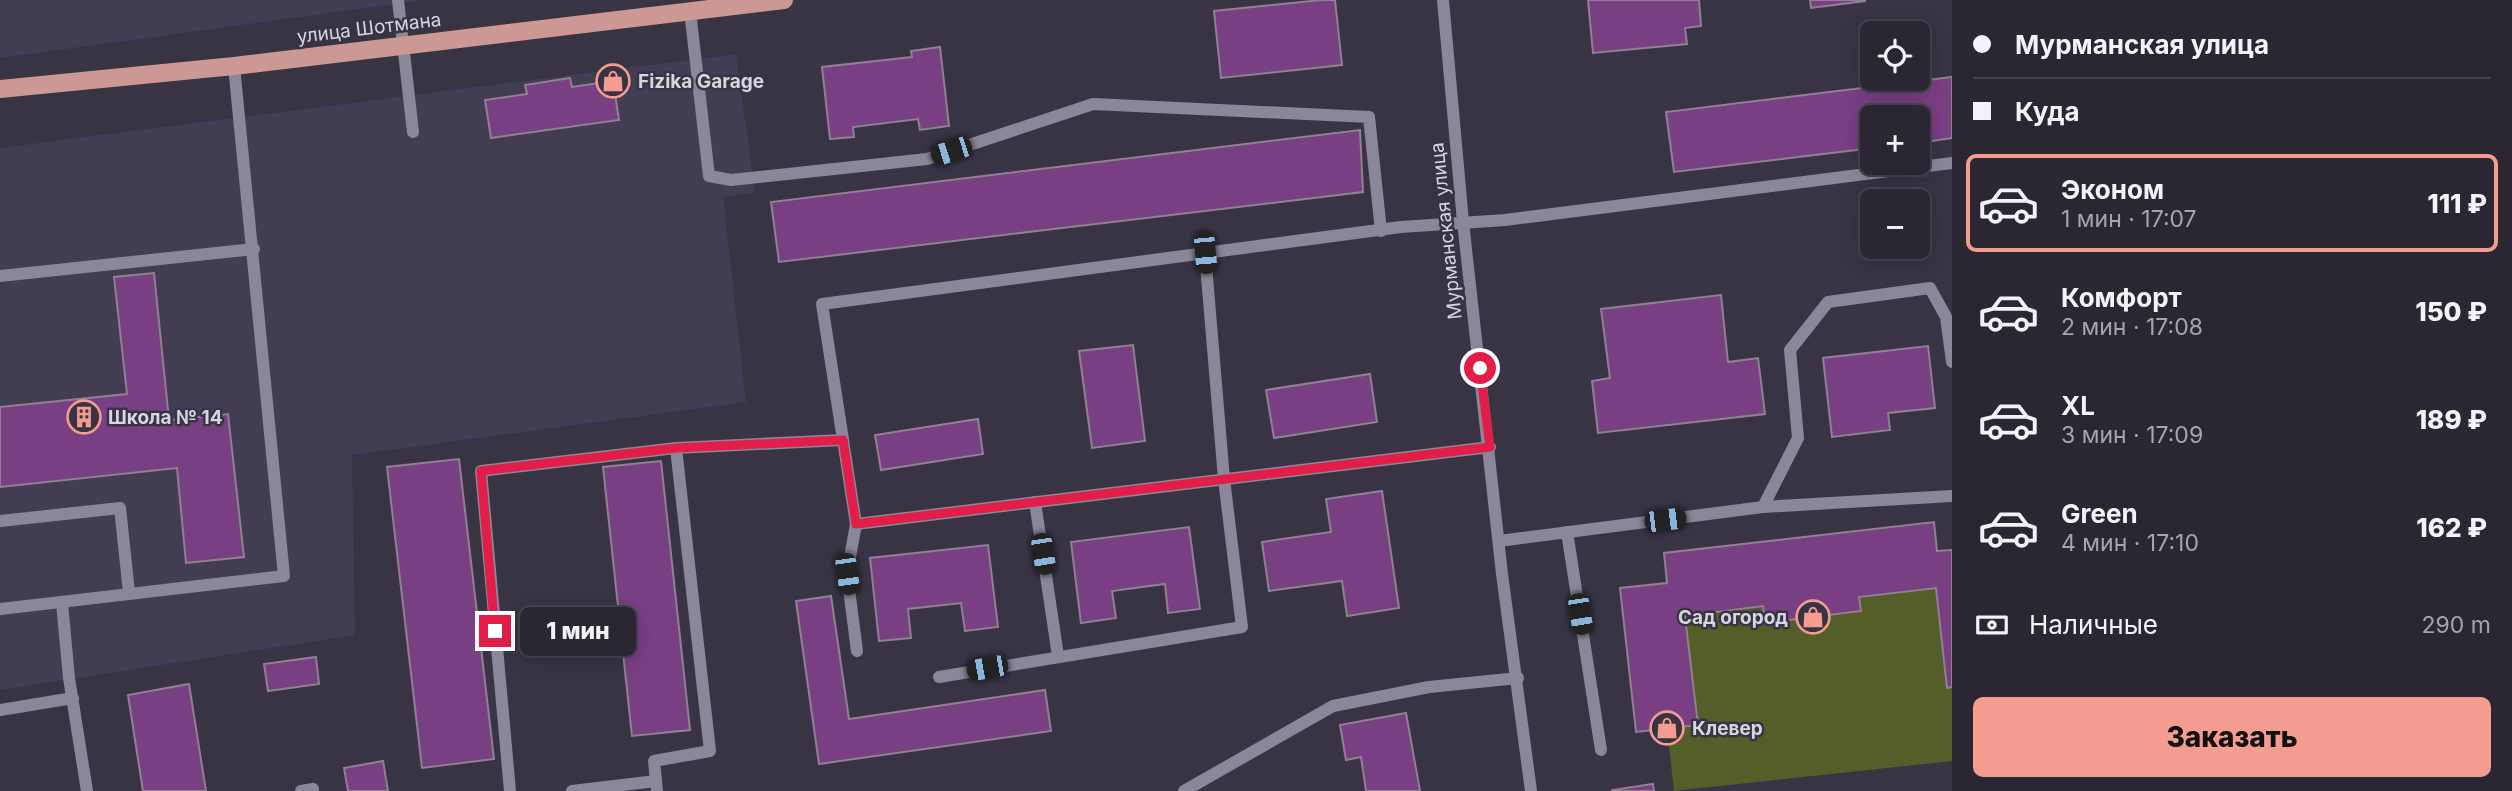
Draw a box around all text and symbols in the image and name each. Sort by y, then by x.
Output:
street label: улица Шотмана [295,8,443,48]
map controls [1860,21,1930,259]
button: locate [1860,21,1930,91]
text: Мурманская улица [2015,29,2269,60]
shop icon: Fizika Garage [594,62,632,100]
place label: Fizika Garage [638,70,764,93]
text: Куда [2015,96,2080,127]
button: + [1860,105,1930,175]
car [928,135,975,167]
street label: Мурманская улица [1425,141,1467,321]
icon: car [1977,172,2040,235]
text: Эконом [2061,174,2164,205]
text: 111 ₽ [2427,188,2487,219]
button: − [1860,189,1930,259]
text: 1 мин · 17:07 [2061,205,2197,233]
car [1193,231,1218,275]
icon: car [1977,280,2040,343]
text: Комфорт [2061,282,2182,313]
text: 150 ₽ [2415,296,2487,327]
text: 2 мин · 17:08 [2061,313,2203,341]
route start [1464,352,1496,384]
icon: car [1977,388,2040,451]
text: XL [2061,390,2095,421]
building icon: Школа № 14 [65,398,103,436]
text: 189 ₽ [2416,404,2487,435]
place label: Школа № 14 [108,406,223,429]
text: 3 мин · 17:09 [2061,421,2203,449]
icon: car [1977,496,2040,559]
text: Green [2061,498,2138,529]
car [1643,507,1688,533]
text: 162 ₽ [2416,512,2487,543]
text: 4 мин · 17:10 [2061,529,2199,557]
car [1030,532,1057,576]
car [834,552,861,596]
car [1567,592,1594,636]
shop icon: Сад огород [1794,598,1832,636]
callout: 1 мин [520,606,635,656]
place label: Сад огород [1678,606,1788,629]
icon: cash [1973,606,2011,644]
text: Наличные [2029,609,2158,640]
text: 290 m [2422,611,2491,639]
route end [479,615,511,647]
text: 1 мин [546,617,610,645]
car [965,654,1010,682]
button: Заказать [1973,697,2491,777]
shop icon: Клевер [1648,709,1686,747]
place label: Клевер [1692,717,1763,740]

